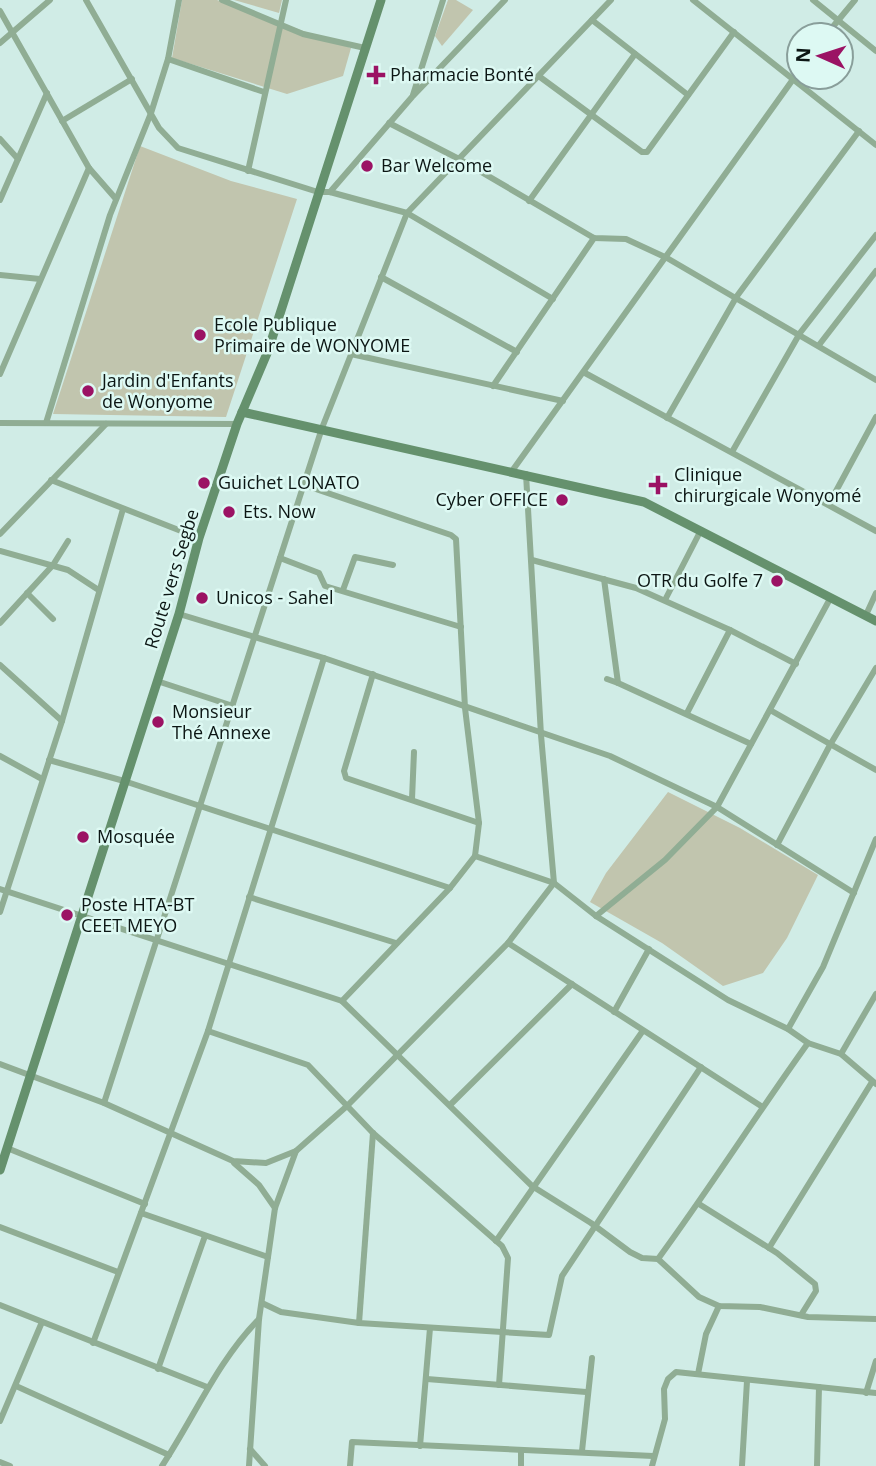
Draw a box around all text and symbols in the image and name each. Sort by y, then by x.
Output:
north arrow [785,21,855,91]
text: N [790,47,816,64]
place label: Pharmacie Bonté [390,62,534,86]
marker: Pharmacie Bonté [368,67,384,83]
place label: Bar Welcome [381,153,492,177]
marker: Bar Welcome [359,158,375,174]
place label: Ecole Publique Primaire de WONYOME [214,312,410,357]
marker: Ecole Publique Primaire de WONYOME [192,327,208,343]
place label: Jardin d'Enfants de Wonyome [100,368,234,413]
marker: Jardin d'Enfants de Wonyome [80,383,96,399]
place label: Clinique chirurgicale Wonyomé [674,462,861,507]
place label: Guichet LONATO [218,470,360,494]
marker: Guichet LONATO [196,475,212,491]
marker: Clinique chirurgicale Wonyomé [648,475,668,495]
place label: Cyber OFFICE [436,487,548,511]
marker: Cyber OFFICE [554,492,570,508]
place label: Ets. Now [243,499,316,523]
marker: Ets. Now [221,504,237,520]
street label: Route vers Segbe [138,506,204,651]
place label: OTR du Golfe 7 [637,568,763,592]
marker: OTR du Golfe 7 [769,573,785,589]
place label: Unicos - Sahel [216,585,333,609]
marker: Unicos - Sahel [194,590,210,606]
place label: Monsieur Thé Annexe [172,699,271,744]
marker: Monsieur Thé Annexe [150,714,166,730]
place label: Mosquée [97,824,175,848]
marker: Mosquée [75,829,91,845]
place label: Poste HTA-BT CEET MEYO [81,892,194,937]
marker: Poste HTA-BT CEET MEYO [59,907,75,923]

